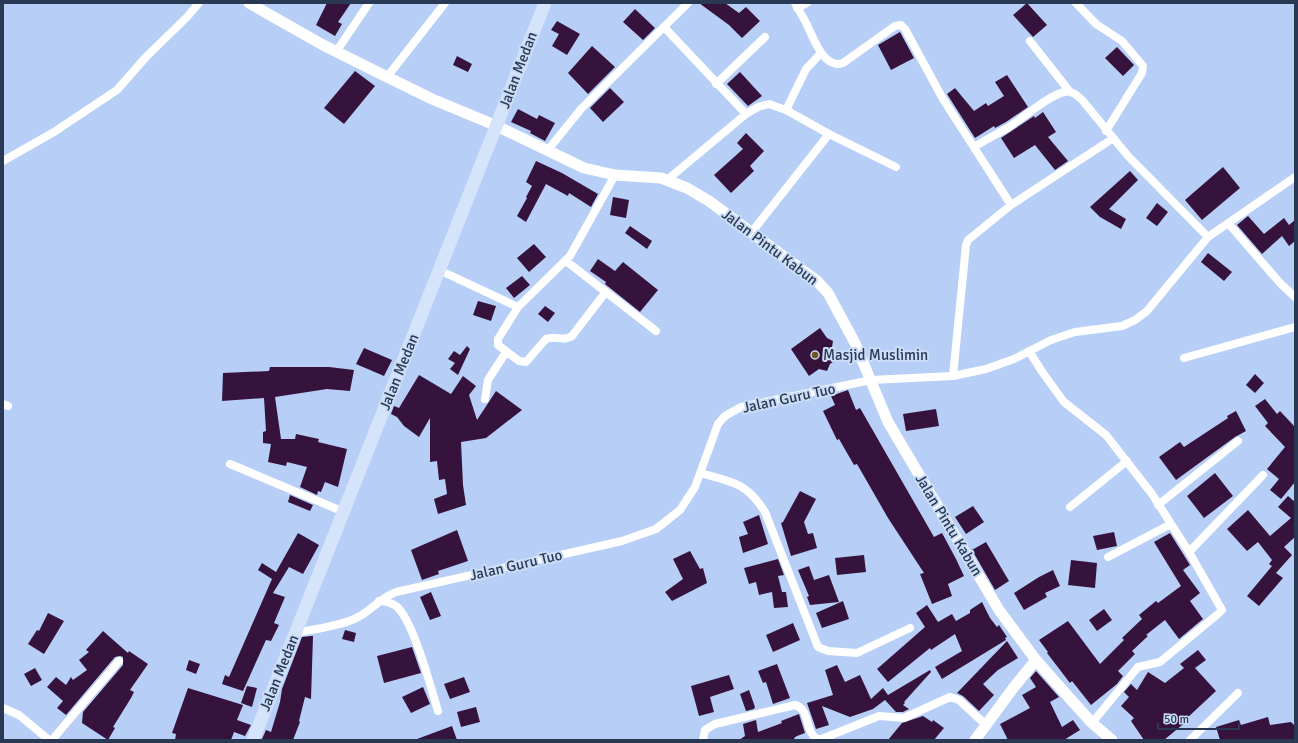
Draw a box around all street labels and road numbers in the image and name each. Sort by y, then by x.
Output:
street label: Jalan Medan [495,29,541,111]
street label: Jalan Pintu Kabun [718,205,822,289]
street label: Jalan Medan [376,331,422,413]
street label: Jalan Guru Tuo [741,379,837,417]
street label: Jalan Pintu Kabun [911,471,987,579]
street label: Jalan Guru Tuo [468,546,564,584]
street label: Jalan Medan [256,632,302,714]

